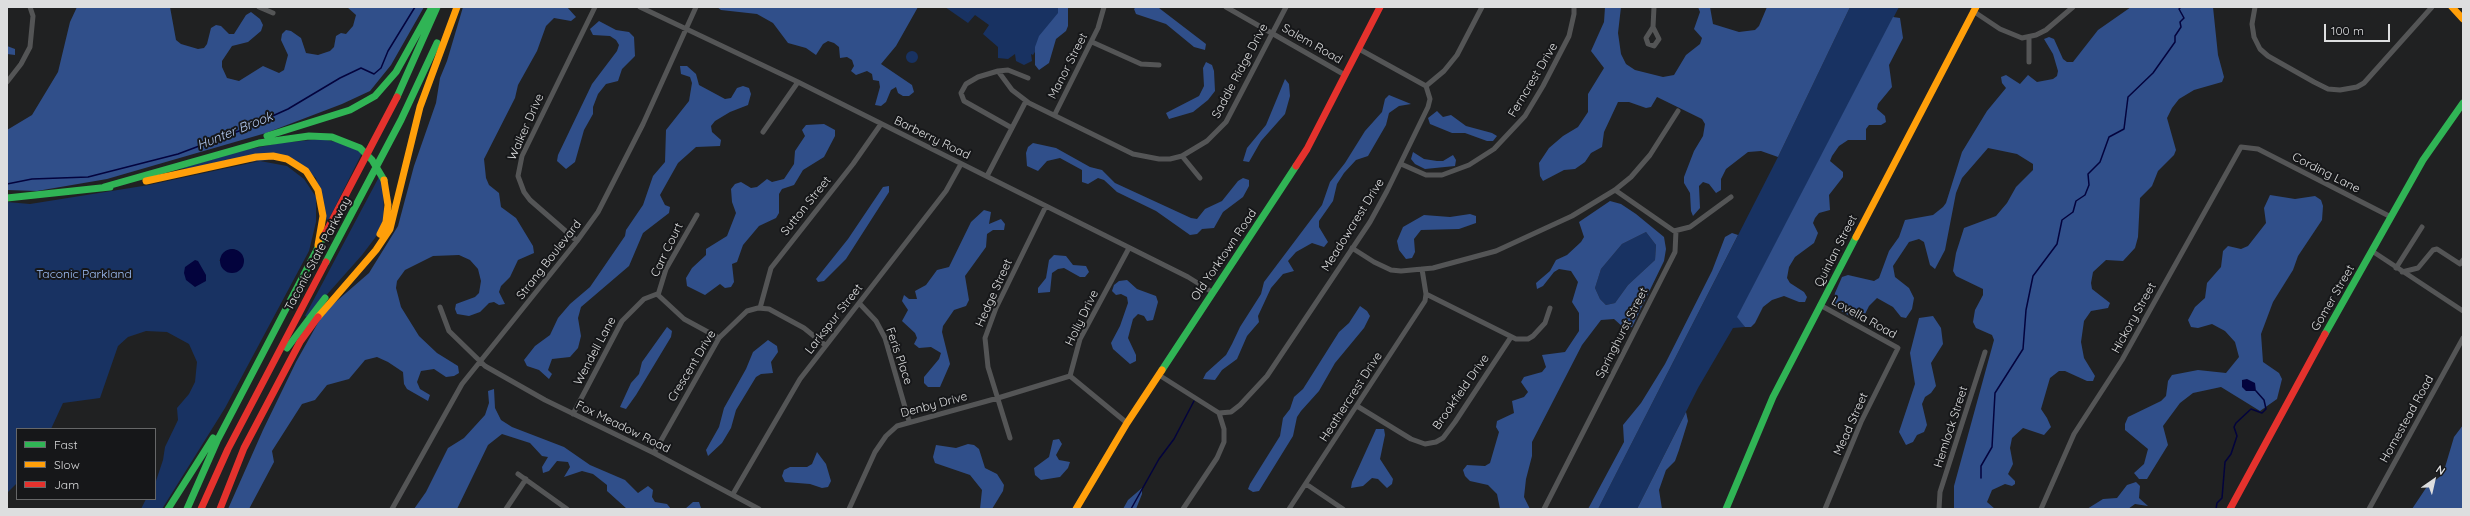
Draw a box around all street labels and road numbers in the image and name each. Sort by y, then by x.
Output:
street label: Saddle Ridge Drive [1209,21,1271,121]
street label: Salem Road [1279,21,1345,67]
street label: Manor Street [1045,31,1091,101]
street label: Ferncrest Drive [1505,40,1561,120]
street label: Walker Drive [505,92,547,162]
street label: Barberry Road [892,113,972,163]
street label: Cording Lane [2290,150,2362,196]
street label: Sutton Street [778,174,834,238]
street label: Meadowcrest Drive [1319,176,1387,274]
street label: Taconic State Parkway [282,195,354,313]
street label: Old Yorktown Road [1188,207,1260,303]
street label: Quinlan Street [1812,213,1860,289]
street label: Strang Boulevard [514,217,584,303]
street label: Carr Court [648,221,686,279]
street label: Hedge Street [973,257,1015,329]
street label: Gomer Street [2308,262,2358,334]
street label: Hickory Street [2109,280,2159,356]
street label: Larkspur Street [802,281,866,357]
street label: Springhurst Street [1593,285,1651,381]
street label: Holly Drive [1062,288,1102,348]
street label: Lovella Road [1829,294,1899,342]
street label: Wendell Lane [571,314,619,388]
street label: Feris Place [882,325,916,387]
street label: Crescent Drive [665,328,719,404]
street label: Heathercrest Drive [1317,349,1385,445]
street label: Brookfield Drive [1430,351,1492,433]
street label: Homestead Road [2377,373,2437,465]
street label: Hemlock Street [1931,384,1971,470]
street label: Denby Drive [899,389,969,421]
street label: Mead Street [1831,390,1871,458]
street label: Fox Meadow Road [573,398,673,456]

